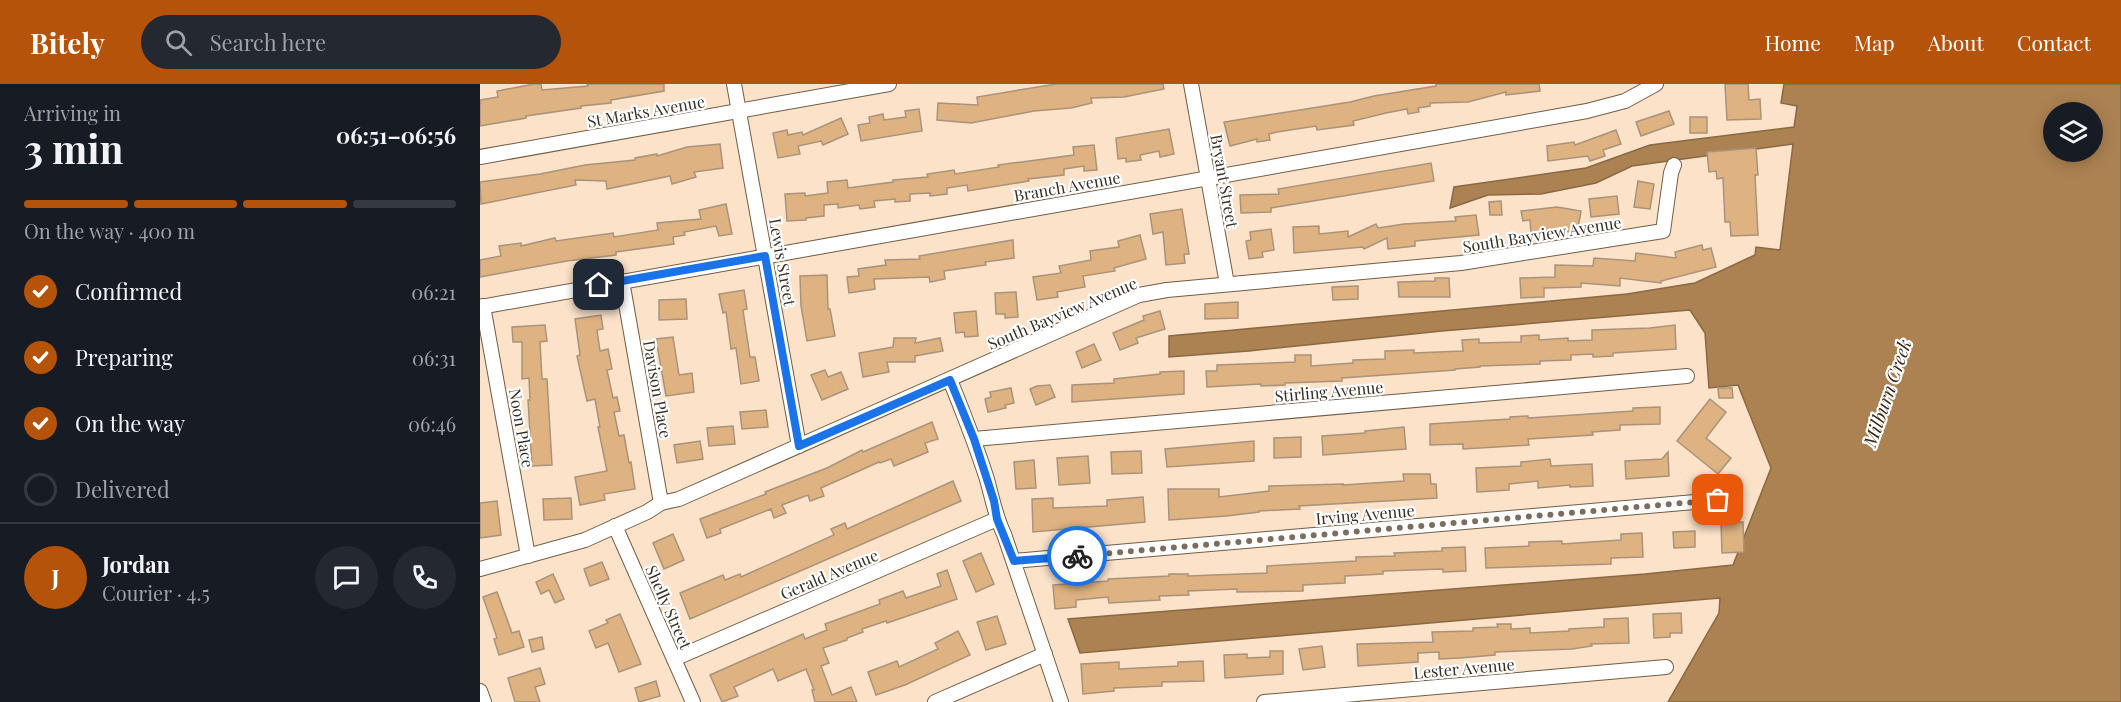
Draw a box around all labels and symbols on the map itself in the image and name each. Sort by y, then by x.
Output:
street label: St Marks Avenue [586,90,706,132]
street label: Bryant Street [1206,132,1244,230]
street label: Branch Avenue [1012,166,1122,206]
street label: South Bayview Avenue [1461,211,1623,257]
street label: Lewis Street [765,217,801,308]
pin [573,259,624,310]
street label: South Bayview Avenue [984,272,1140,354]
water label: Milburn Creek [1857,336,1917,451]
street label: Davison Place [639,338,677,440]
street label: Stirling Avenue [1274,376,1384,406]
street label: Noon Place [505,387,539,469]
pin [1692,474,1743,525]
street label: Irving Avenue [1315,499,1415,529]
courier [1047,526,1107,586]
street label: Gerald Avenue [777,544,881,604]
street label: Shelly Street [641,562,697,653]
street label: Lester Avenue [1413,653,1515,683]

